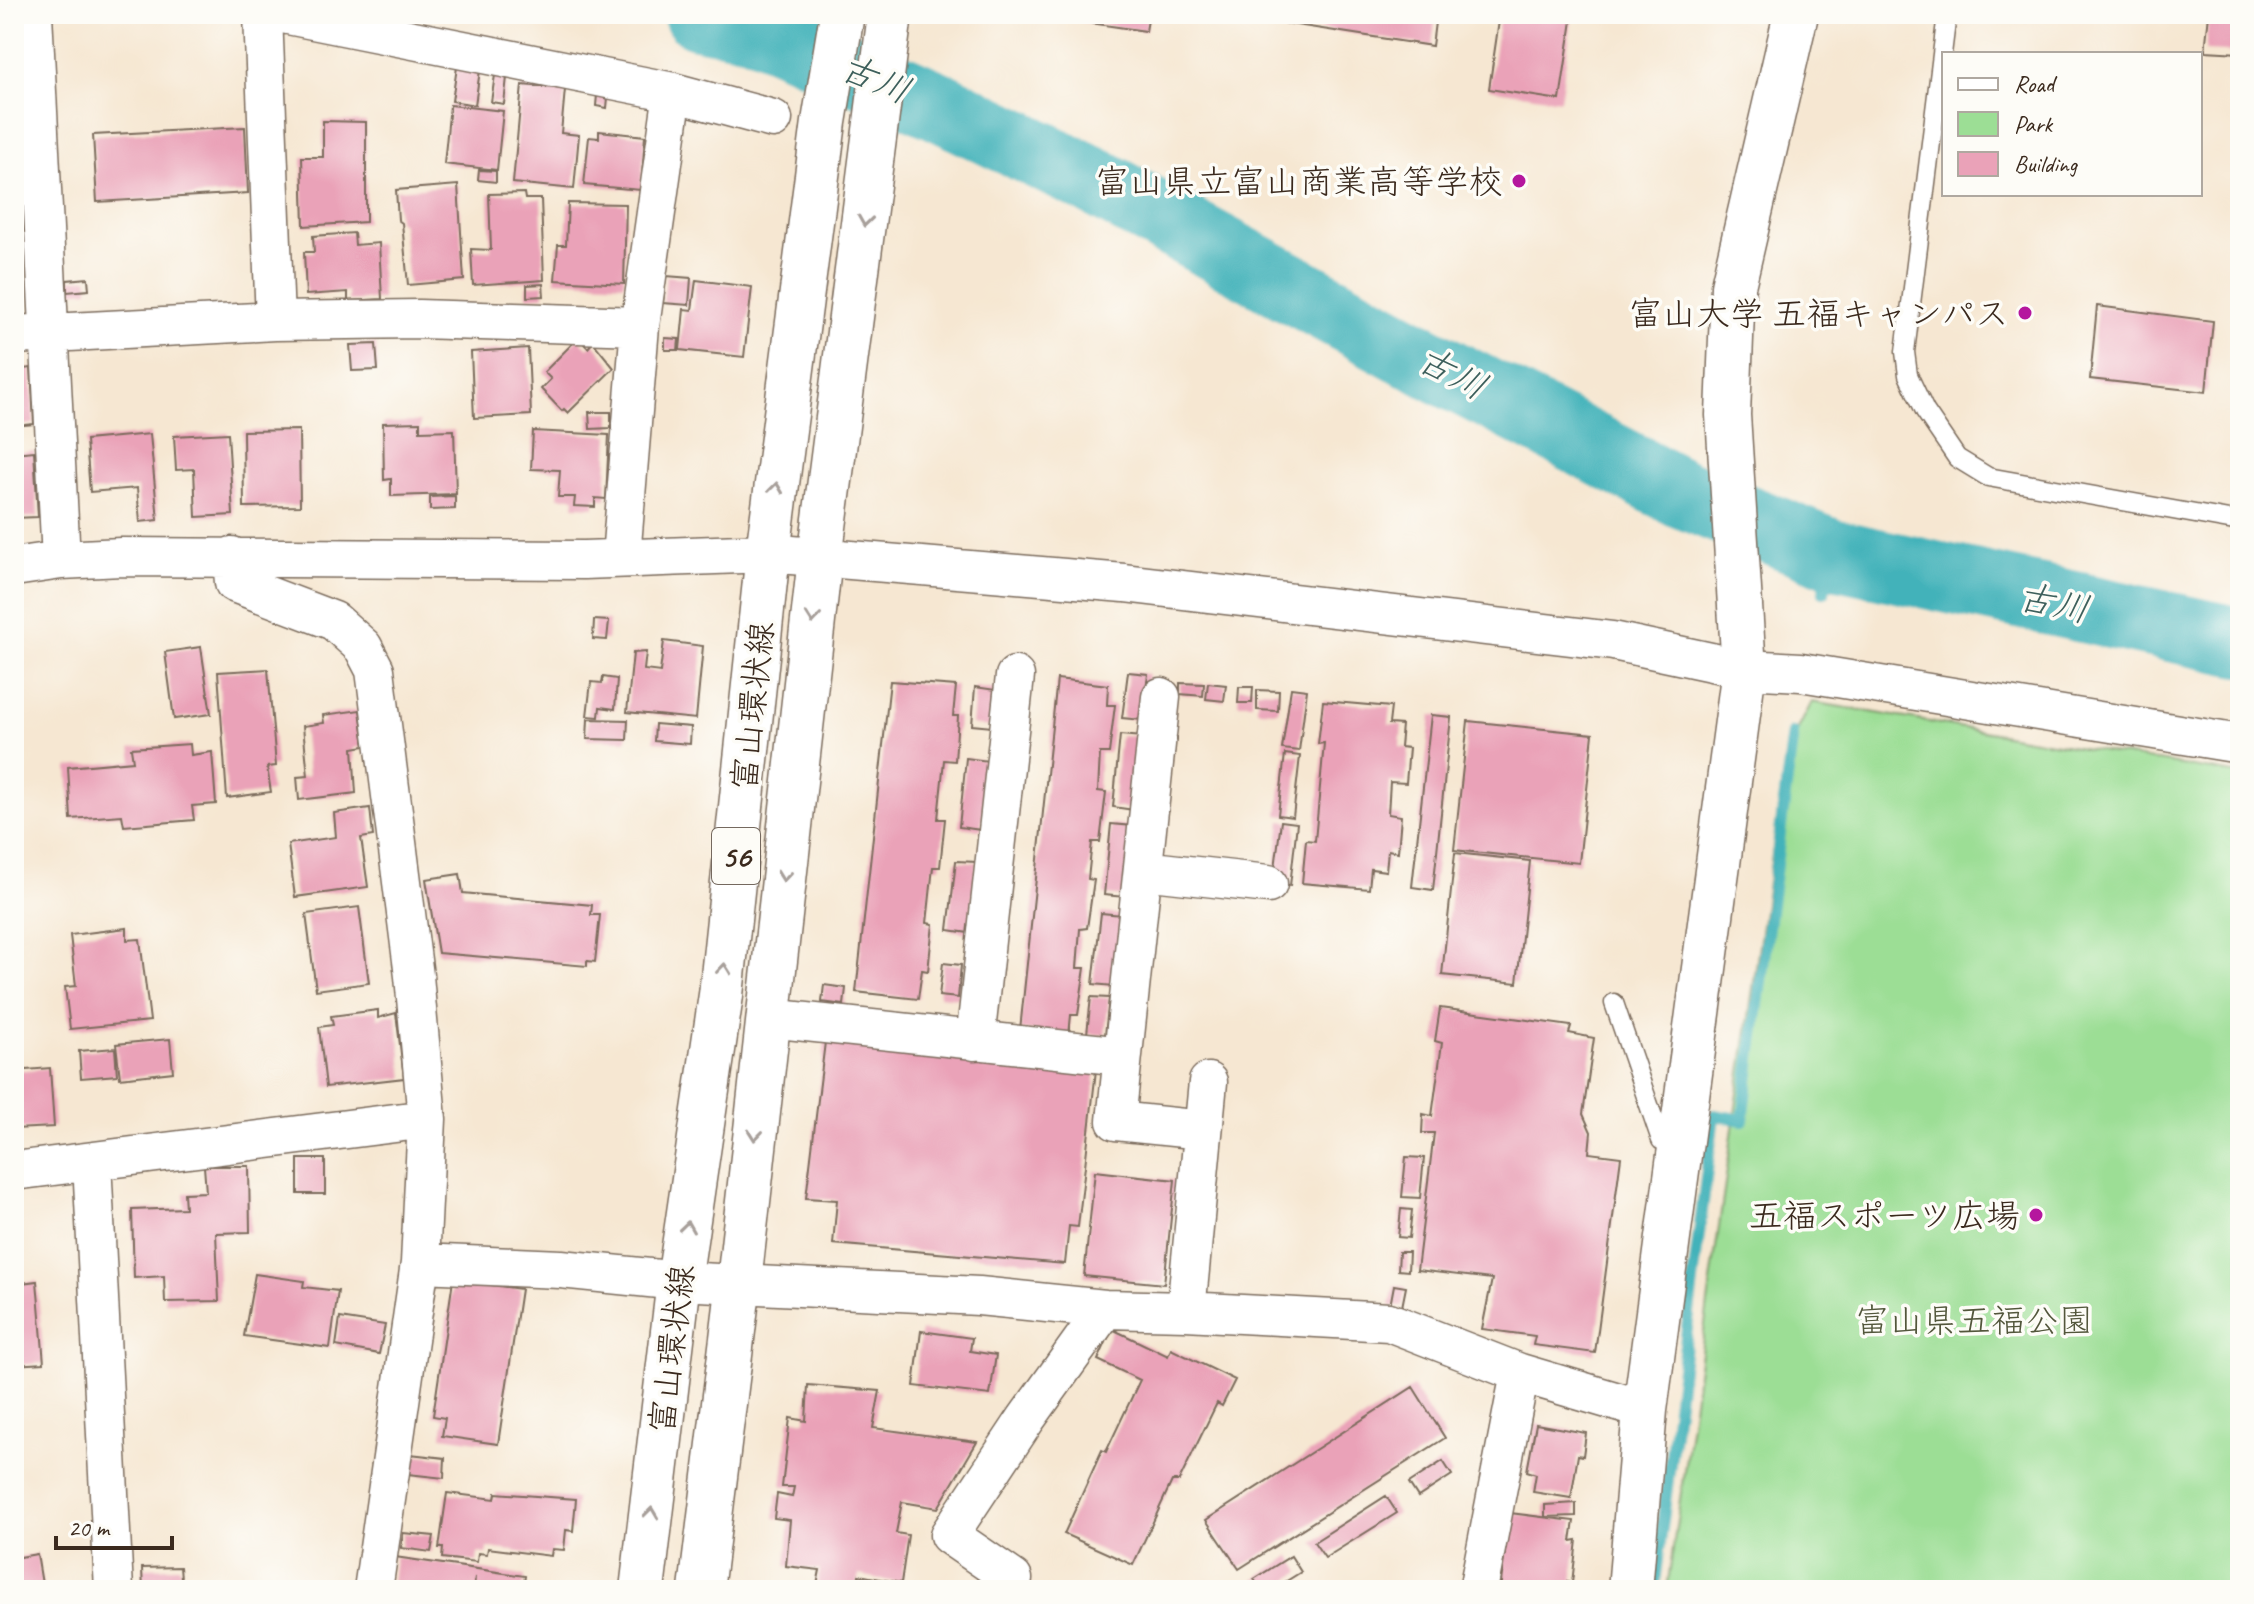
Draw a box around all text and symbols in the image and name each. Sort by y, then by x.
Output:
water label: 古川 [833,44,918,114]
legend [1942,52,2202,196]
text: Road [2014,69,2058,99]
text: Park [2014,109,2054,139]
text: Building [2014,149,2079,179]
place label: 富山県立富山商業高等学校 [1095,160,1503,203]
marker: 富山県立富山商業高等学校 [1510,172,1528,190]
one-way arrow [856,215,873,228]
place label: 富山大学 五福キャンパス [1628,292,2009,335]
marker: 富山大学 五福キャンパス [2016,304,2034,322]
water label: 古川 [1410,336,1495,410]
one-way arrow [768,481,785,494]
water label: 古川 [2014,573,2094,633]
one-way arrow [805,612,822,625]
street label: 富山環状線 [722,619,783,793]
road number: 56 [712,828,760,884]
one-way arrow [776,870,793,883]
one-way arrow [715,963,732,976]
one-way arrow [747,1129,764,1142]
place label: 五福スポーツ広場 [1749,1194,2020,1237]
marker: 五福スポーツ広場 [2027,1206,2045,1224]
one-way arrow [678,1220,695,1234]
street label: 富山環状線 [640,1262,703,1436]
park label: 富山県五福公園 [1855,1299,2093,1342]
scale bar [56,1500,172,1550]
one-way arrow [643,1506,660,1519]
text: 20 m [68,1513,111,1543]

